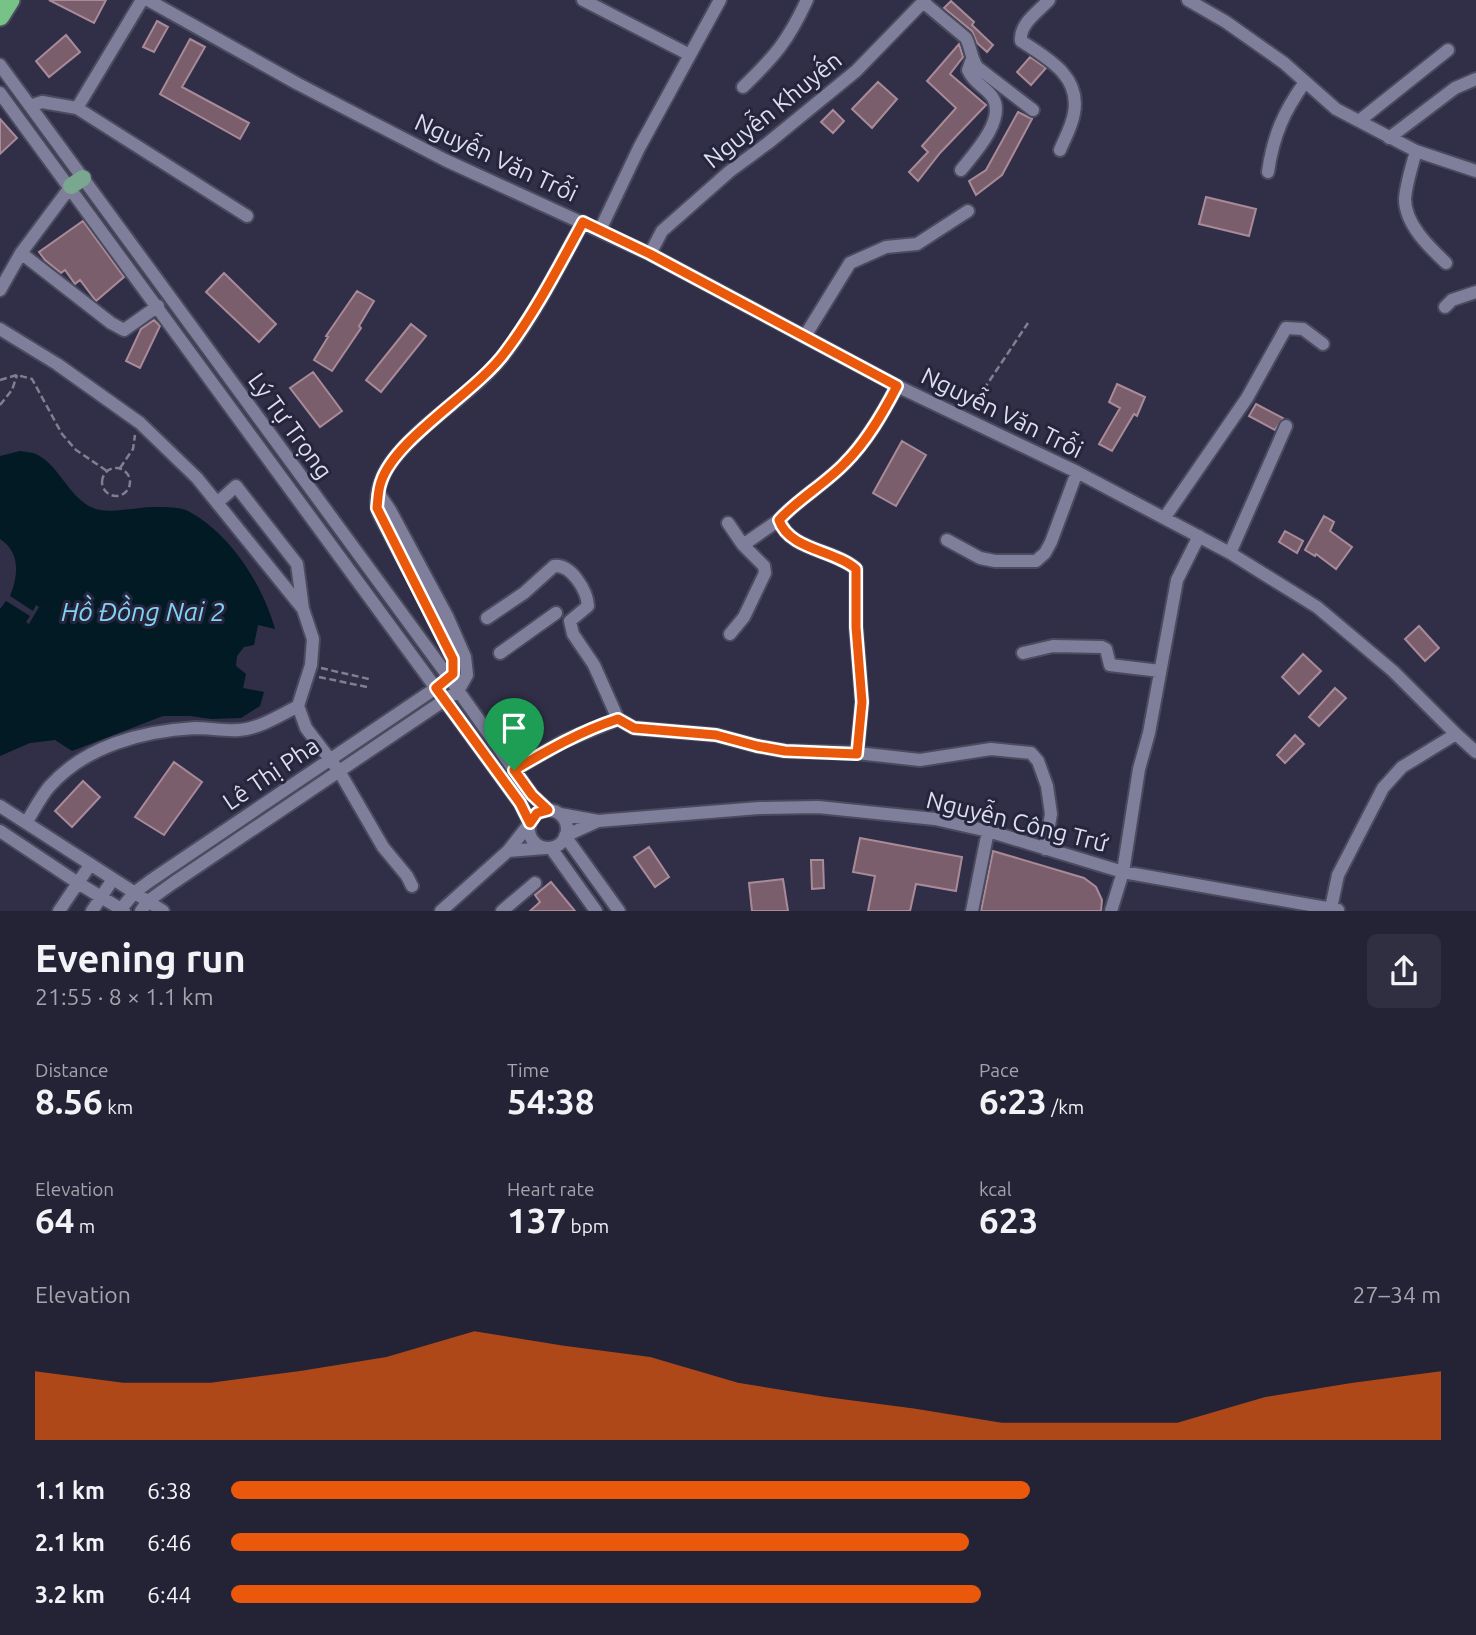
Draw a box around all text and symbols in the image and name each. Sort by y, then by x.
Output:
street label: Nguyễn Khuyến [696,43,847,173]
street label: Nguyễn Văn Trỗi [411,105,583,207]
street label: Nguyễn Văn Trỗi [917,359,1089,463]
street label: Lý Tự Trọng [243,367,338,484]
water label: Hồ Đồng Nai 2 [61,594,225,626]
pin [484,698,544,770]
icon: arrive [495,709,533,747]
street label: Lê Thị Pha [218,732,324,815]
street label: Nguyễn Công Trứ [924,783,1112,857]
button: share [1367,934,1441,1008]
text: Evening run [35,937,246,979]
text: 21:55 · 8 × 1.1 km [35,984,214,1009]
text: Distance [35,1059,109,1081]
text: Time [507,1059,549,1081]
text: Pace [979,1059,1019,1081]
text: 8.56 [35,1081,103,1121]
text: 54:38 [507,1081,595,1121]
text: 6:23 [979,1081,1047,1121]
text: km [103,1096,133,1118]
text: /km [1047,1096,1084,1118]
text: Elevation [35,1178,114,1200]
text: Heart rate [507,1178,594,1200]
text: kcal [979,1178,1012,1200]
text: 64 [35,1200,74,1240]
text: 137 [507,1200,566,1240]
text: 623 [979,1200,1038,1240]
text: m [74,1215,95,1237]
text: bpm [566,1215,609,1237]
text: Elevation [35,1282,131,1307]
text: 27–34 m [1353,1282,1441,1307]
text: 1.1 km [35,1478,105,1503]
text: 6:38 [147,1478,192,1503]
text: 2.1 km [35,1530,105,1555]
text: 6:46 [147,1530,192,1555]
text: 3.2 km [35,1582,105,1607]
text: 6:44 [147,1582,192,1607]

